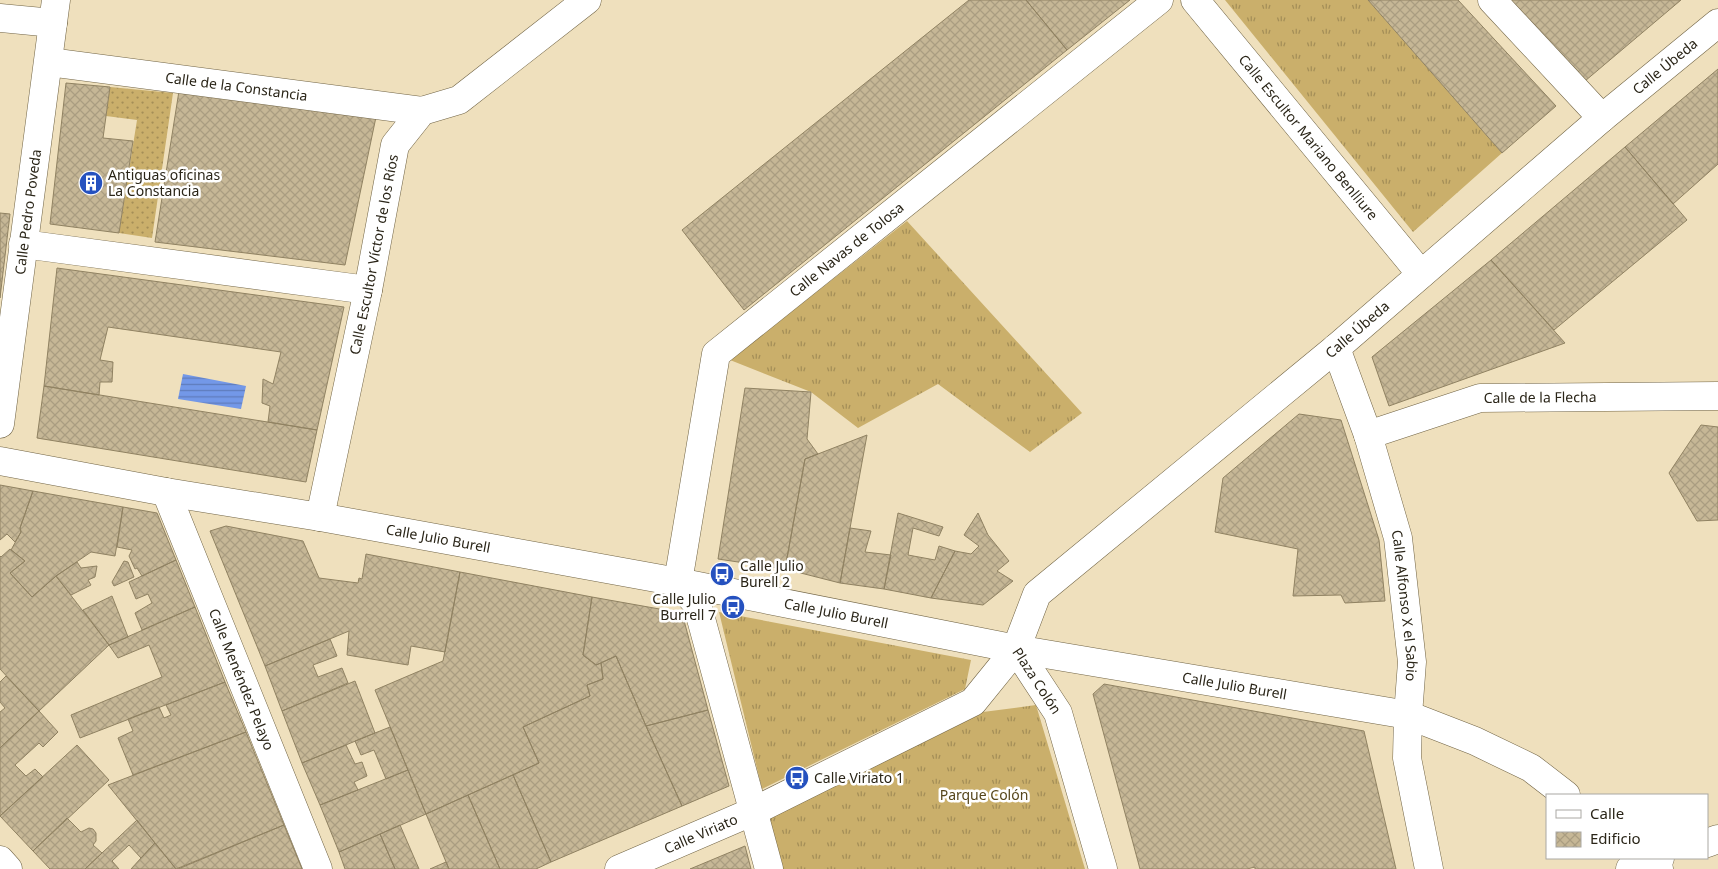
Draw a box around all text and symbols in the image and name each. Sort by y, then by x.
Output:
street label: Calle Úbeda [1628,34,1701,98]
street label: Calle Escultor Mariano Benlliure [1235,50,1383,224]
street label: Calle de la Constancia [164,67,309,105]
street label: Calle Pedro Poveda [10,148,45,276]
street label: Calle Escultor Víctor de los Ríos [345,152,402,356]
place label: Antiguas oficinas La Constancia [108,165,220,200]
building icon: Antiguas oficinas La Constancia [78,170,104,196]
street label: Calle Navas de Tolosa [785,198,907,301]
street label: Calle Úbeda [1321,296,1393,362]
street label: Calle de la Flecha [1484,387,1597,407]
street label: Calle Julio Burell [385,519,492,557]
street label: Calle Alfonso X el Sabio [1387,527,1422,682]
place label: Calle Julio Burell 2 [740,556,804,591]
bus stop icon: Calle Julio Burell 2 [709,561,735,587]
place label: Calle Julio Burrell 7 [652,589,716,624]
street label: Calle Julio Burell [783,593,890,632]
bus stop icon: Calle Julio Burrell 7 [720,594,746,620]
street label: Calle Menéndez Pelayo [205,605,279,753]
street label: Plaza Colón [1008,643,1066,718]
street label: Calle Julio Burell [1181,667,1288,703]
bus stop icon: Calle Viriato 1 [784,765,810,791]
place label: Calle Viriato 1 [814,768,904,787]
park label: Parque Colón [940,785,1028,804]
legend [1546,794,1708,859]
text: Calle [1590,803,1624,823]
street label: Calle Viriato [661,809,740,858]
text: Edificio [1590,828,1641,848]

